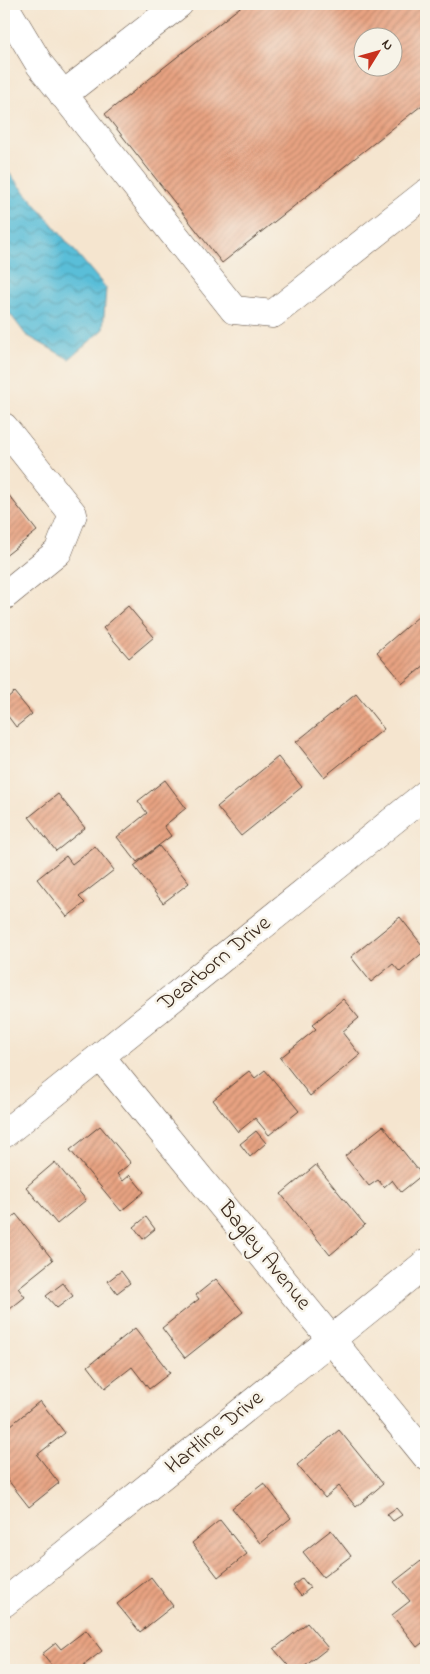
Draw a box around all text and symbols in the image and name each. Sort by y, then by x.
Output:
north arrow [352,28,402,78]
text: N [376,35,398,55]
street label: Dearborn Drive [151,908,278,1020]
street label: Bagley Avenue [208,1194,318,1318]
street label: Hartline Drive [159,1383,271,1483]

